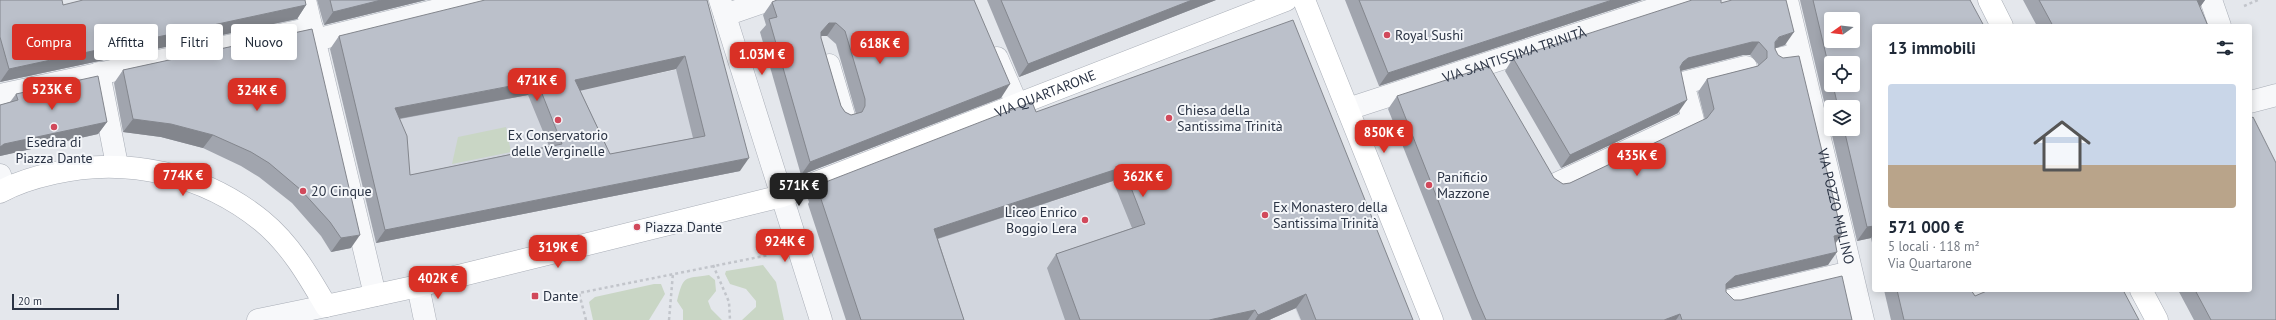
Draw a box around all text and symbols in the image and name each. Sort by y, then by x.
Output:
north arrow [1824,12,1860,48]
map controls [1824,12,1860,136]
street label: VIA SANTISSIMA TRINITÀ [1439,23,1589,87]
chip: Compra [12,24,86,60]
chip: Affitta [94,24,158,60]
chip: Filtri [166,24,223,60]
chip: Nuovo [231,24,297,60]
place label: Royal Sushi [1395,26,1464,44]
marker: Royal Sushi [1382,30,1392,40]
pin: 618K € [847,31,913,65]
text: 618K € [860,35,900,52]
text: 13 immobili [1888,37,1976,59]
icon: filters [2214,37,2236,59]
pin: 1.03M € [725,42,799,76]
text: 1.03M € [739,46,785,63]
button: locate [1824,56,1860,92]
street label: VIA QUARTARONE [991,66,1099,122]
pin: 471K € [504,68,570,102]
text: 471K € [517,72,557,89]
pin: 523K € [19,77,85,111]
pin: 324K € [224,78,290,112]
text: 523K € [32,81,72,98]
text: 324K € [237,82,277,99]
button: layers [1824,100,1860,136]
place label: Chiesa della Santissima Trinità [1177,101,1283,135]
icon: home [2026,110,2098,182]
marker: Chiesa della Santissima Trinità [1164,113,1174,123]
marker: Ex Conservatorio delle Verginelle [553,115,563,125]
pin: 850K € [1351,120,1417,154]
marker: Esedra di Piazza Dante [49,122,59,132]
text: 850K € [1364,124,1404,141]
place label: Ex Conservatorio delle Verginelle [508,126,608,160]
place label: Esedra di Piazza Dante [15,133,93,167]
pin: 435K € [1604,143,1670,177]
street label: VIA POZZO MULINO [1813,145,1858,266]
text: 435K € [1617,147,1657,164]
pin: 774K € [150,163,216,197]
pin: 362K € [1110,164,1176,198]
text: 774K € [163,167,203,184]
text: 362K € [1123,168,1163,185]
place label: Panificio Mazzone [1437,168,1490,202]
pin: 571K € [766,173,832,207]
text: 571K € [779,177,819,194]
marker: Panificio Mazzone [1424,180,1434,190]
place label: 20 Cinque [311,182,372,200]
marker: 20 Cinque [298,186,308,196]
place label: Ex Monastero della Santissima Trinità [1273,198,1388,232]
place label: Liceo Enrico Boggio Lera [1005,203,1077,237]
marker: Ex Monastero della Santissima Trinità [1260,210,1270,220]
marker: Liceo Enrico Boggio Lera [1080,215,1090,225]
text: 571 000 € [1888,216,1964,238]
place label: Piazza Dante [645,218,722,236]
marker: Piazza Dante [632,222,642,232]
pin: 924K € [752,229,818,263]
text: 924K € [765,233,805,250]
pin: 319K € [525,235,591,269]
text: 5 locali · 118 m² [1888,238,1980,255]
text: 319K € [538,239,578,256]
text: Via Quartarone [1888,255,1972,272]
pin: 402K € [405,266,471,300]
text: 402K € [418,270,458,287]
place label: Dante [543,287,578,305]
marker: Dante [530,291,540,301]
scale bar [12,292,119,311]
text: 20 m [18,294,42,308]

